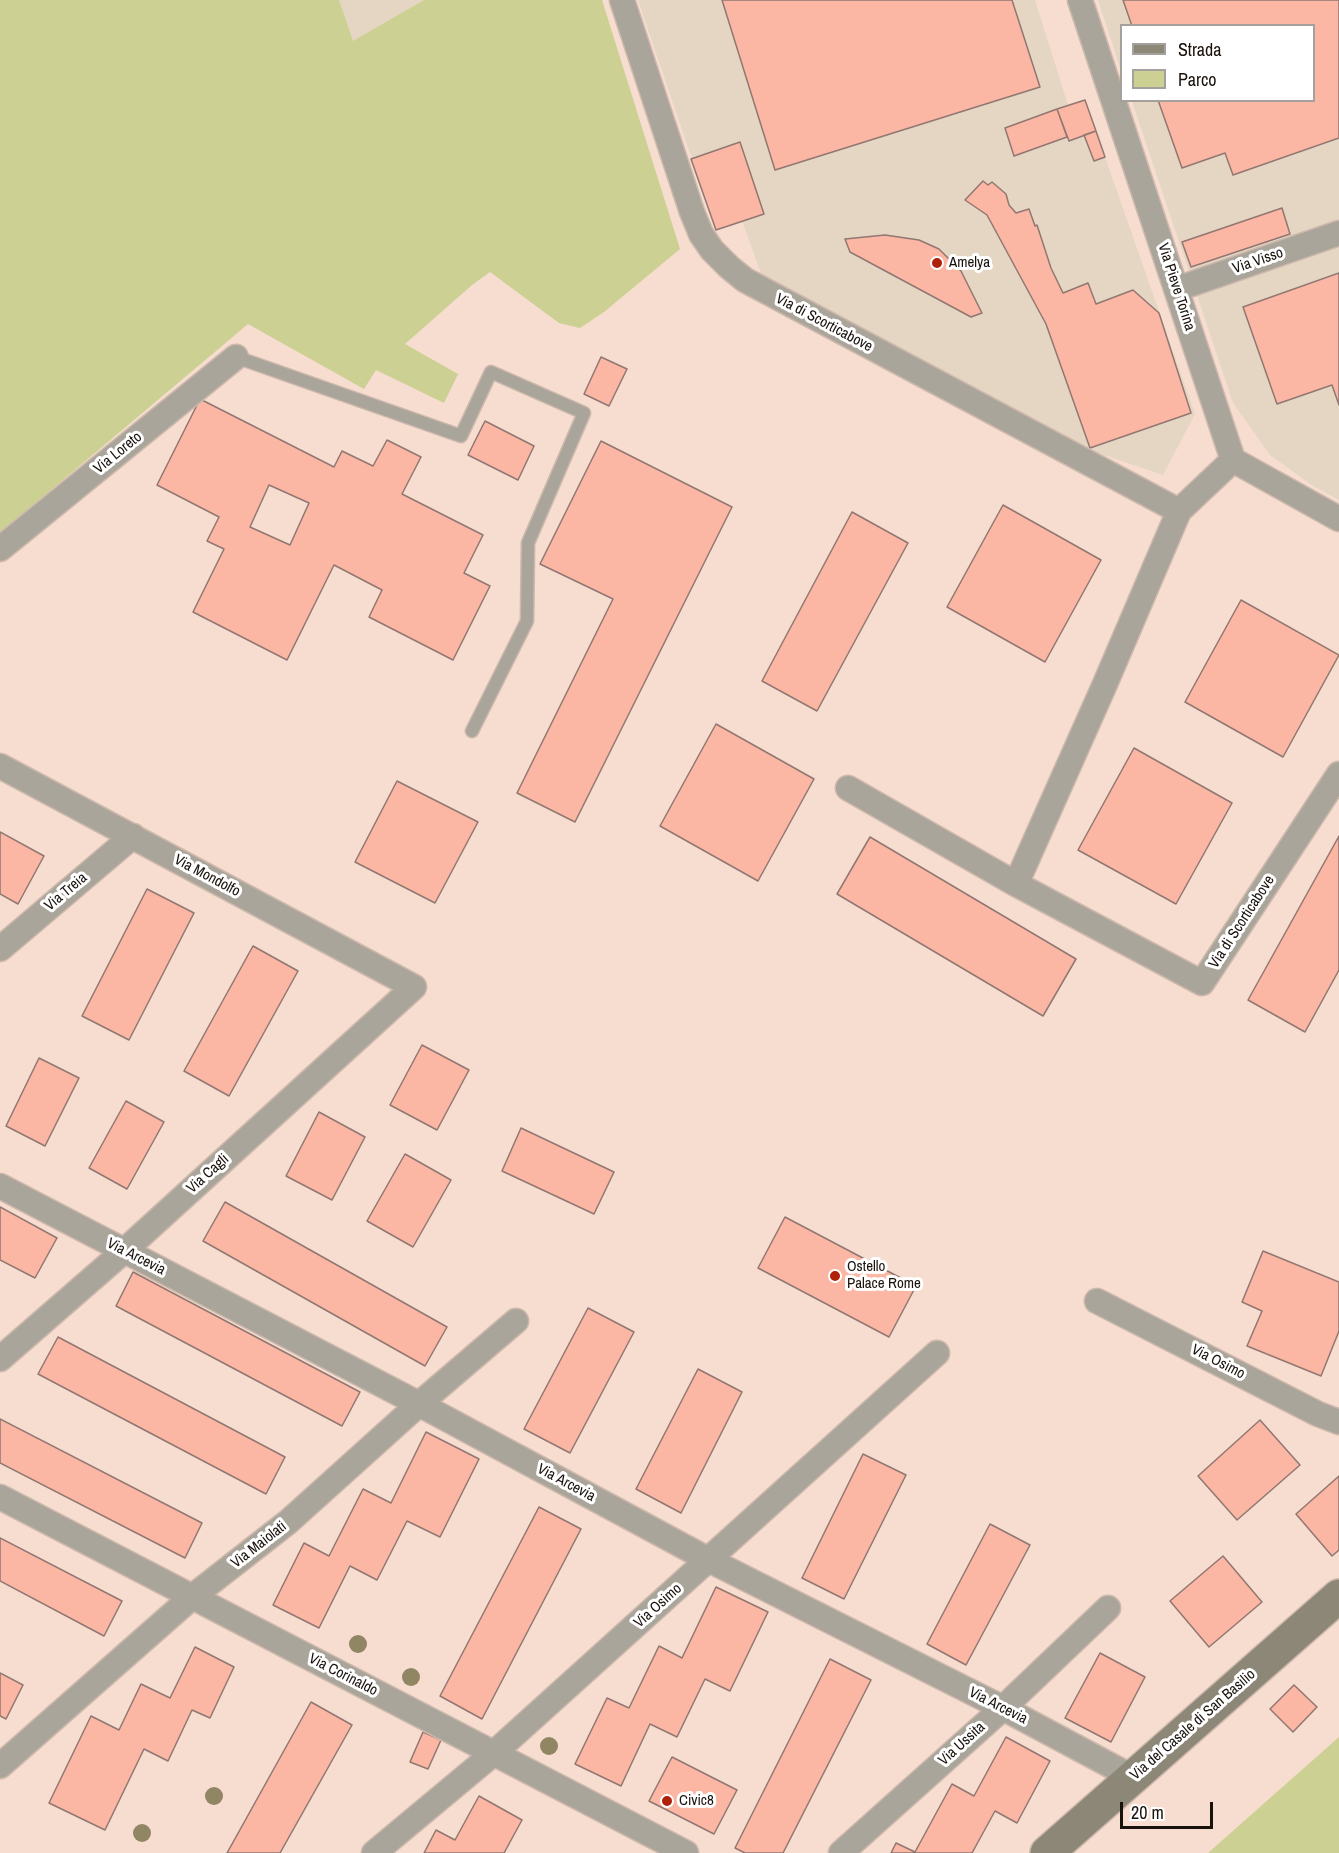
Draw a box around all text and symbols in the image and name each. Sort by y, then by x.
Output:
legend [1120,24,1315,102]
text: Strada [1178,37,1222,62]
text: Parco [1178,67,1217,92]
street label: Via Pieve Torina [1153,241,1199,333]
street label: Via Visso [1230,244,1286,278]
place label: Amelya [949,254,990,272]
marker: Amelya [930,256,944,270]
street label: Via di Scorticabove [772,290,876,356]
street label: Via Loreto [90,428,146,478]
street label: Via Mondolfo [171,851,243,901]
street label: Via Treia [41,869,91,915]
street label: Via di Scorticabove [1205,872,1279,972]
street label: Via Cagli [183,1150,233,1198]
street label: Via Arcevia [104,1235,168,1279]
place label: Ostello Palace Rome [847,1258,921,1293]
marker: Ostello Palace Rome [828,1269,842,1283]
street label: Via Osimo [1188,1341,1248,1383]
street label: Via Arcevia [534,1460,598,1506]
street label: Via Maiolati [228,1518,290,1572]
street label: Via Osimo [630,1580,686,1632]
street label: Via Corinaldo [306,1650,380,1700]
street label: Via del Casale di San Basilio [1127,1666,1259,1784]
street label: Via Arcevia [966,1684,1030,1728]
street label: Via Ussita [935,1718,989,1770]
scale bar [1123,1790,1216,1828]
place label: Civic8 [679,1792,714,1810]
marker: Civic8 [660,1794,674,1808]
text: 20 m [1131,1800,1164,1825]

